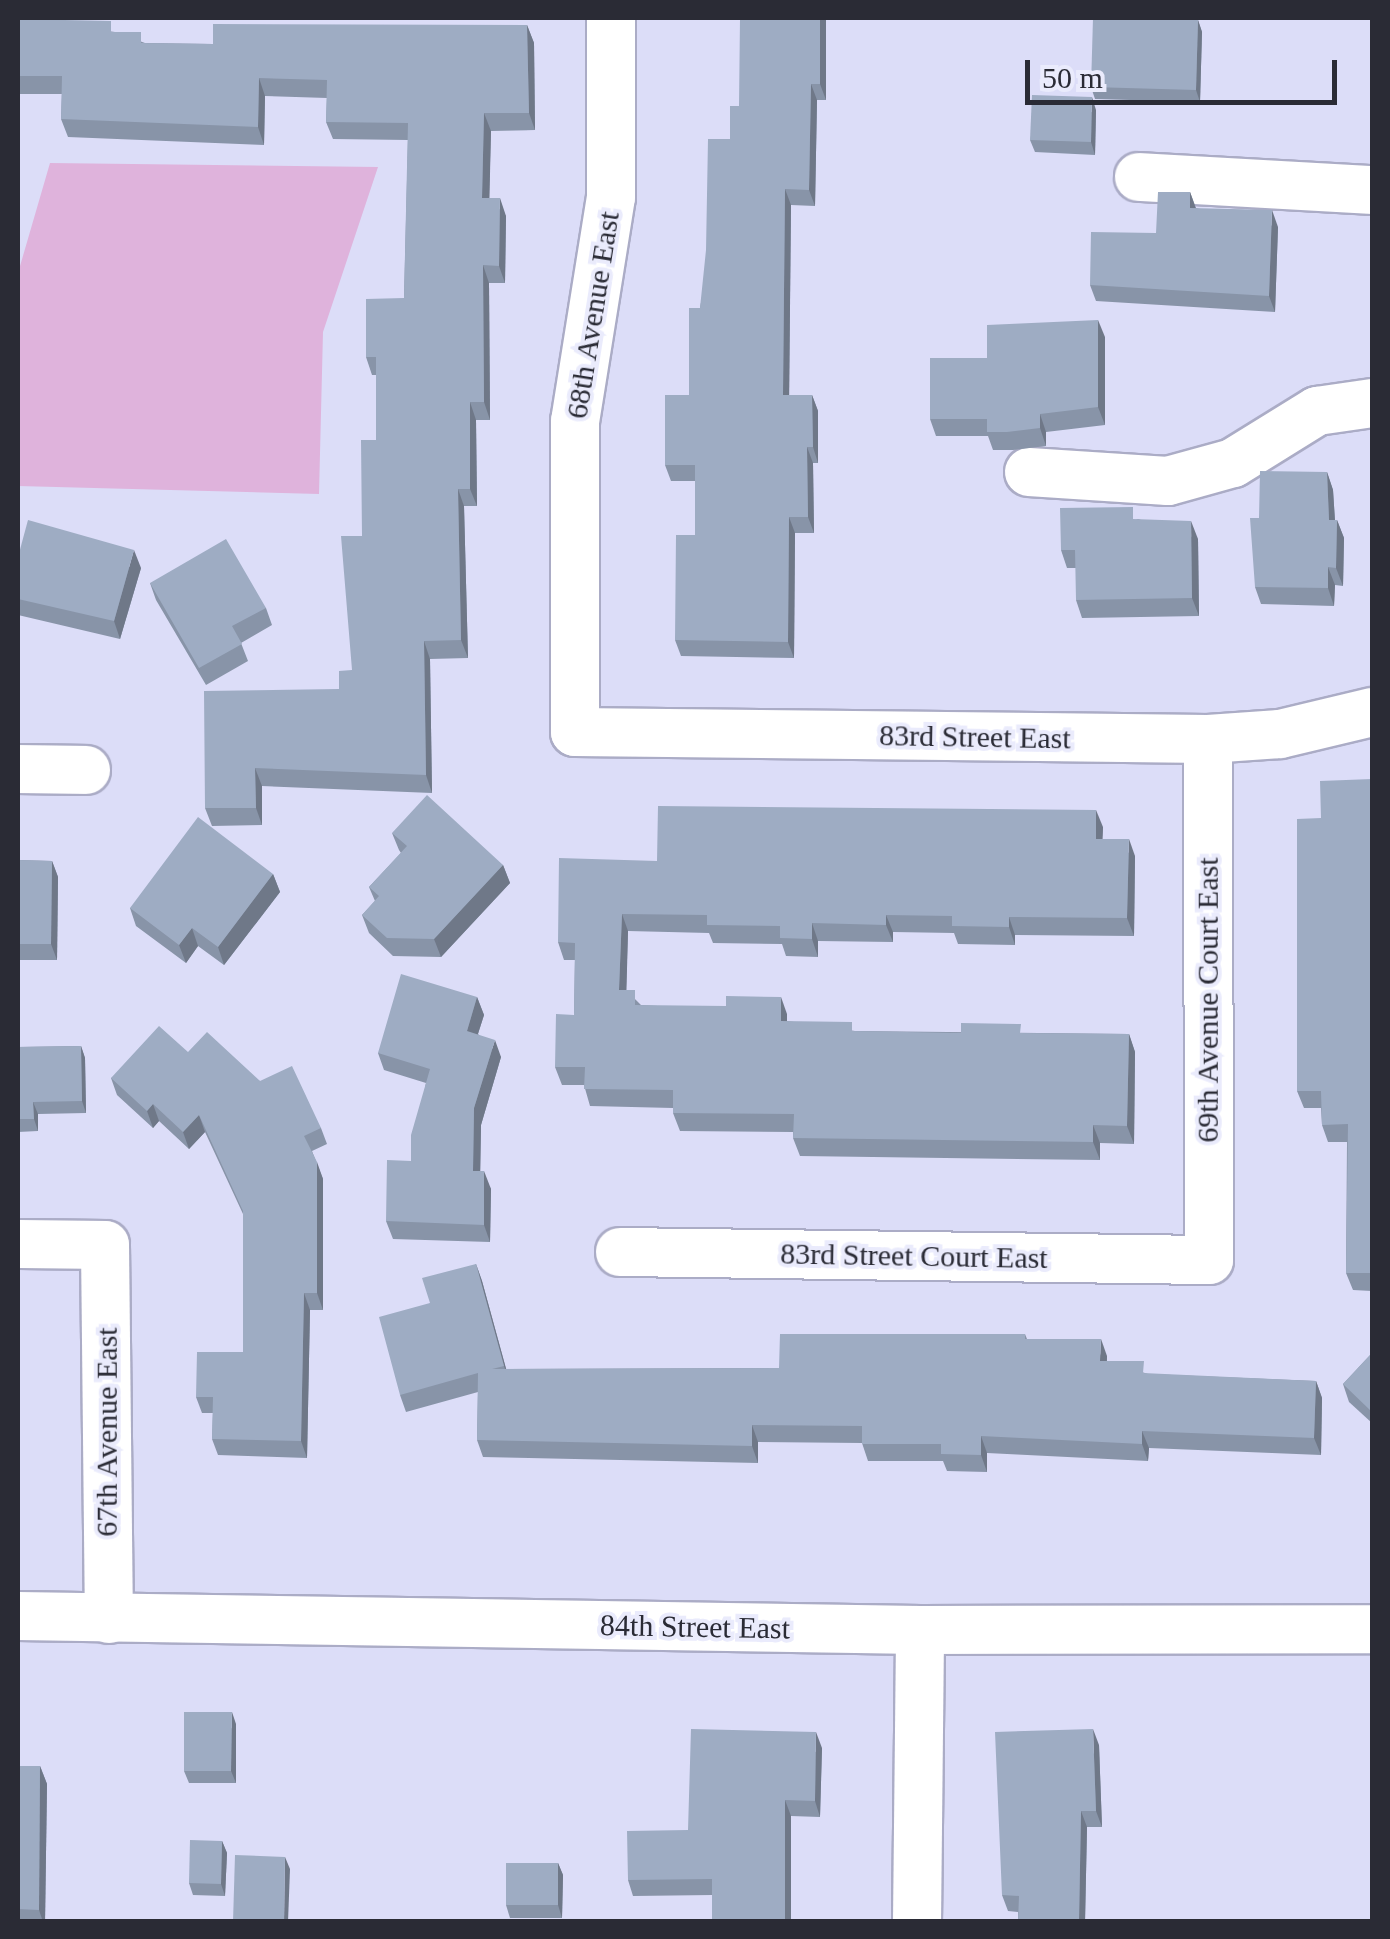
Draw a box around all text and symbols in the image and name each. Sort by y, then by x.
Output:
scale bar [1030,40,1342,102]
text: 50 m [1042,61,1103,94]
street label: 68th Avenue East [559,208,627,422]
street label: 83rd Street East [879,717,1071,757]
street label: 69th Avenue Court East [1190,857,1226,1143]
street label: 83rd Street Court East [780,1236,1048,1276]
street label: 67th Avenue East [89,1326,125,1538]
street label: 84th Street East [600,1607,790,1647]

